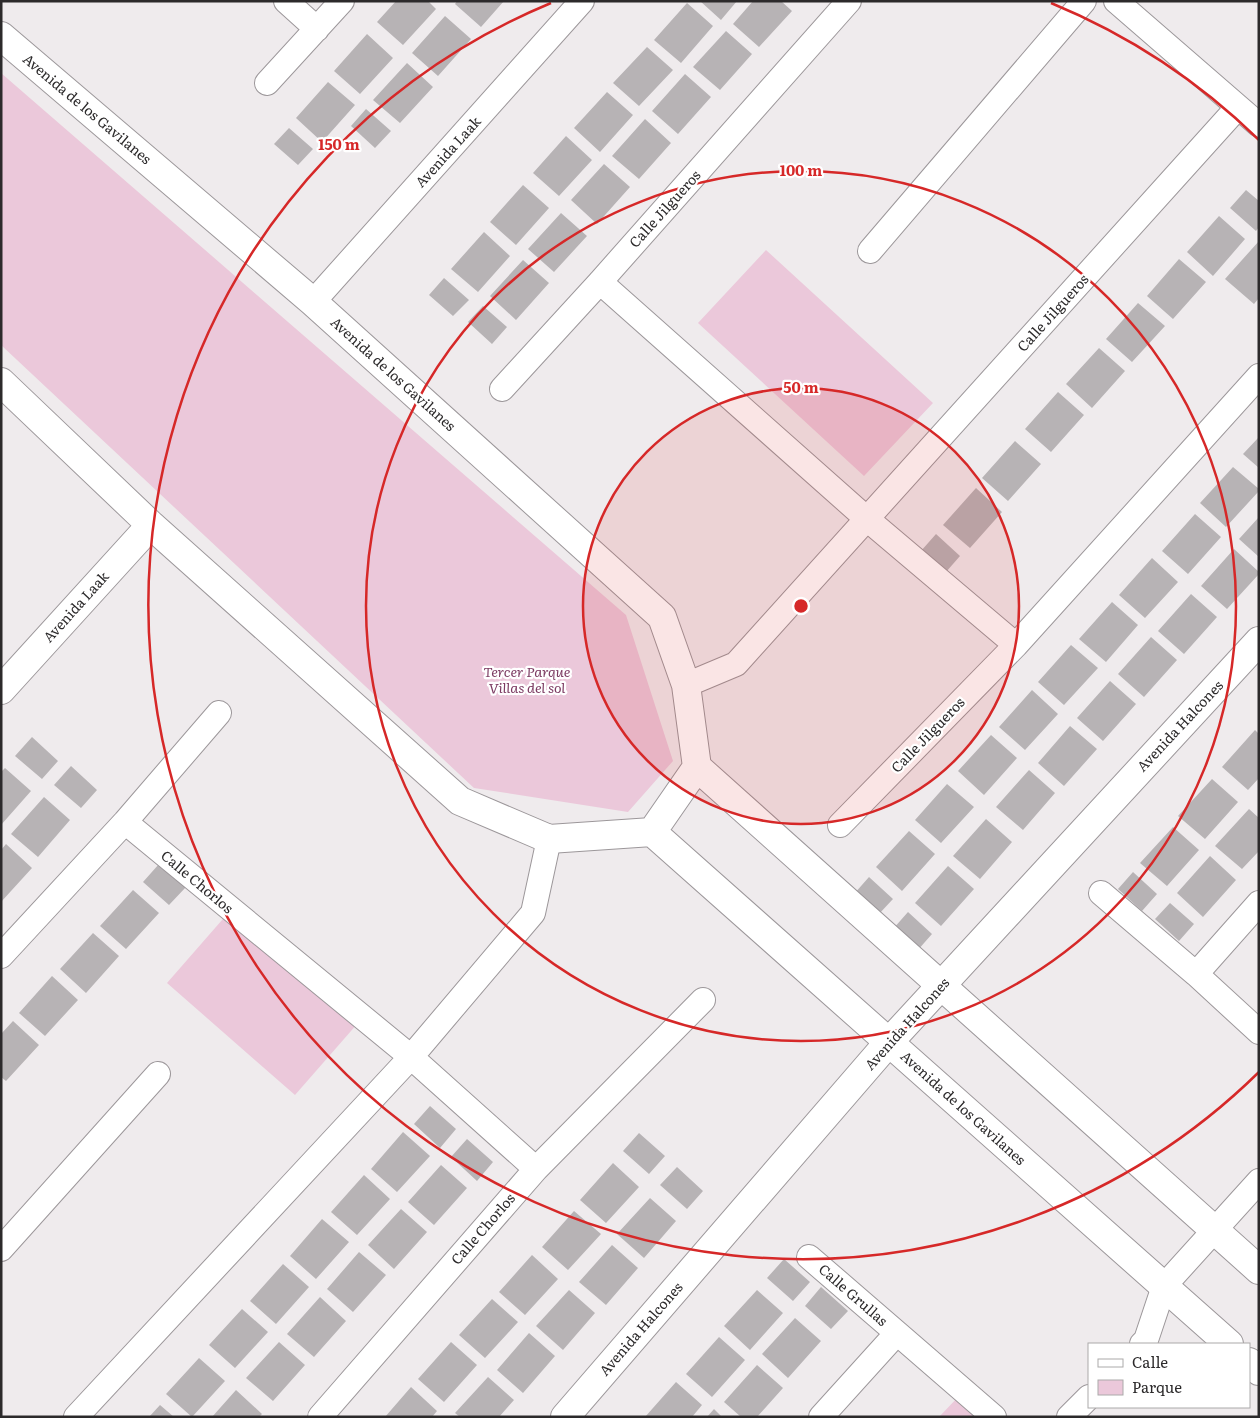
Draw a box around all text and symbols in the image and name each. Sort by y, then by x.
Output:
street label: Avenida de los Gavilanes [19,48,156,168]
street label: Avenida Laak [410,111,485,191]
text: 150 m [318,132,360,155]
text: 100 m [780,158,822,181]
street label: Calle Jilgueros [624,165,705,252]
street label: Calle Jilgueros [1012,269,1093,356]
street label: Avenida de los Gavilanes [327,312,461,435]
text: 50 m [783,375,819,398]
street label: Avenida Laak [38,566,113,646]
centre of rings [792,597,810,615]
park label: Tercer Parque Villas del sol [483,661,571,697]
street label: Avenida Halcones [1132,675,1227,775]
street label: Calle Jilgueros [886,692,969,777]
street label: Calle Chorlos [157,845,238,917]
street label: Avenida Halcones [859,973,953,1074]
street label: Avenida de los Gavilanes [897,1046,1031,1169]
street label: Calle Chorlos [446,1188,519,1268]
street label: Calle Grullas [815,1259,893,1330]
street label: Avenida Halcones [594,1277,687,1380]
legend [1088,1343,1250,1408]
text: Calle [1132,1350,1168,1373]
text: Parque [1132,1375,1182,1398]

